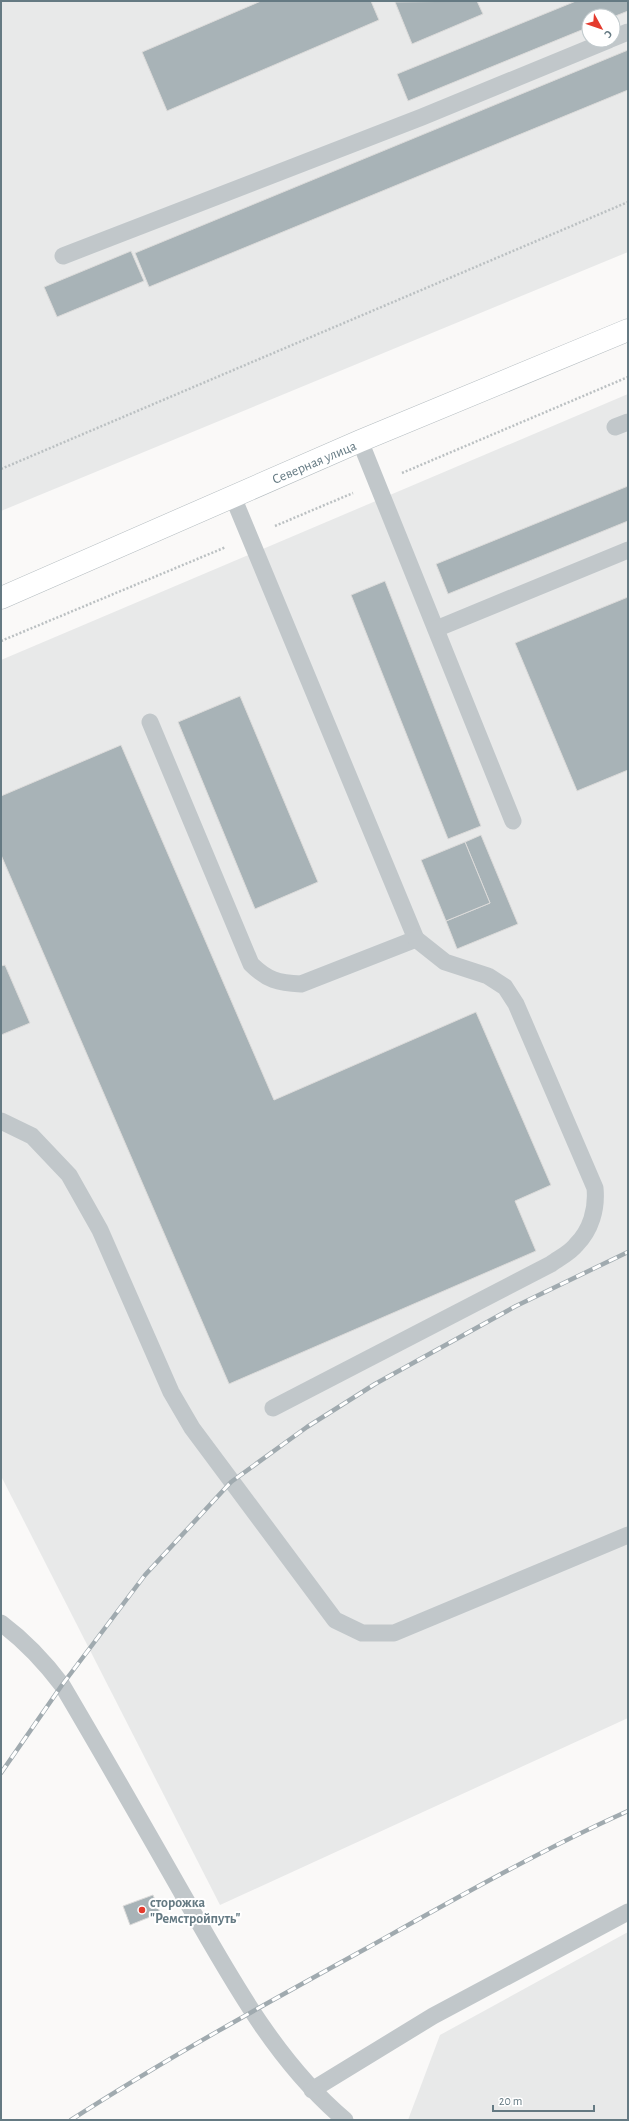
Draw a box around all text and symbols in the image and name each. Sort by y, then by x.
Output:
north arrow [581,8,621,48]
text: С [602,28,614,40]
street label: Северная улица [270,439,359,487]
place label: сторожка "Ремстройпуть" [150,1896,240,1926]
marker: сторожка "Ремстройпуть" [137,1905,147,1915]
scale bar [493,2087,594,2113]
text: 20 m [499,2095,522,2107]

